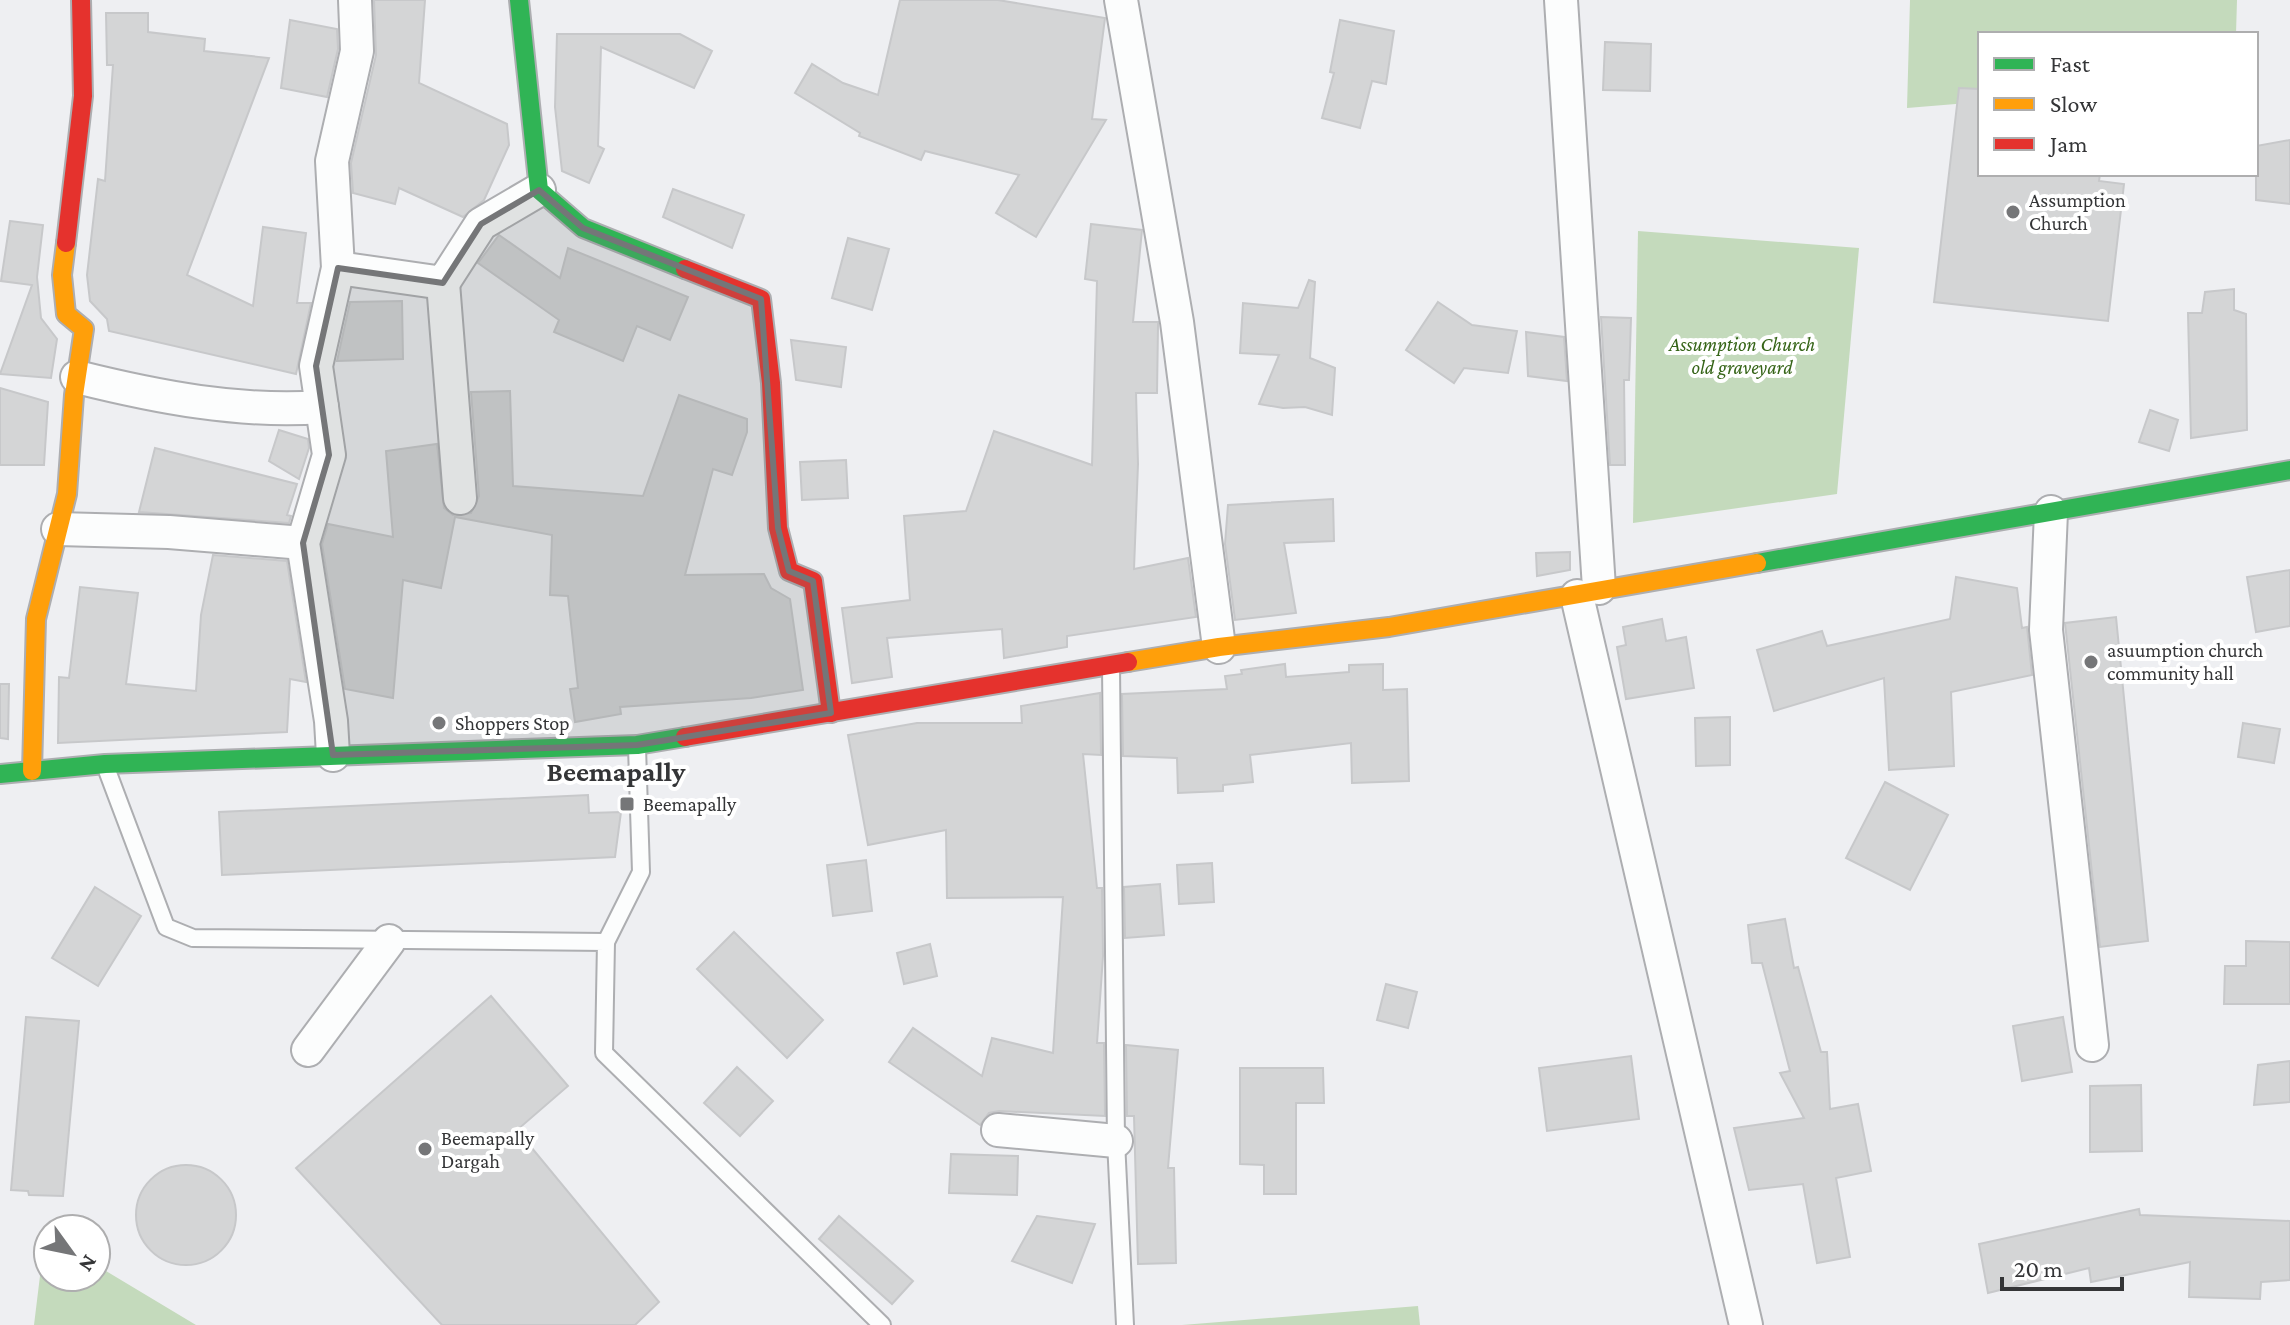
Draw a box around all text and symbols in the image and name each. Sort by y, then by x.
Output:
legend [1978,32,2258,176]
text: Fast [2050,50,2091,77]
text: Slow [2050,90,2097,117]
text: Jam [2048,130,2088,157]
place label: Assumption Church [2029,189,2126,234]
marker: Assumption Church [2004,203,2022,221]
park label: Assumption Church old graveyard [1668,333,1815,379]
place label: asuumption church community hall [2107,639,2264,685]
marker: asuumption church community hall [2082,653,2100,671]
place label: Shoppers Stop [455,712,570,735]
marker: Shoppers Stop [430,714,448,732]
district label: Beemapally [547,756,686,787]
place label: Beemapally [643,793,737,816]
marker: Beemapally [618,795,636,813]
place label: Beemapally Dargah [441,1127,535,1173]
marker: Beemapally Dargah [416,1140,434,1158]
north arrow [32,1213,112,1293]
scale bar [2002,1241,2122,1291]
text: N [74,1251,103,1277]
text: 20 m [2014,1255,2063,1282]

